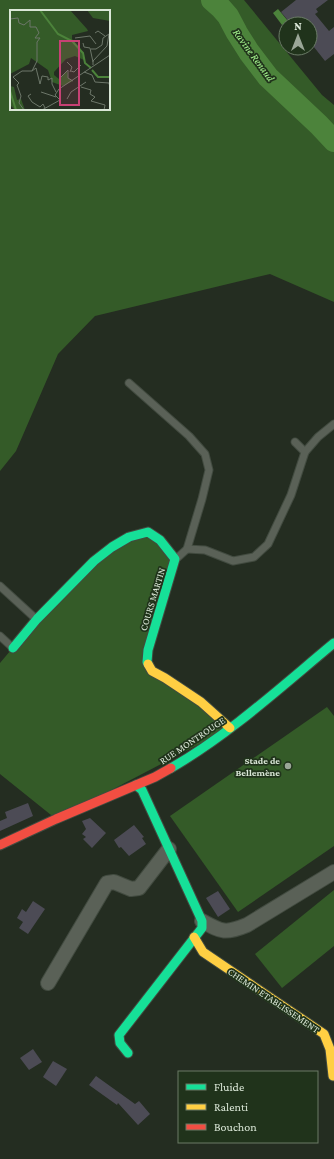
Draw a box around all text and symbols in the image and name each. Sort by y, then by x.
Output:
inset map [10,10,110,110]
north arrow [278,16,318,56]
text: N [294,20,302,32]
water label: Ravine Renaud [231,26,278,84]
street label: COURS MARTIN [138,566,167,632]
street label: RUE MONTROUGE [157,714,228,766]
place label: Stade de Bellemène [235,755,280,778]
marker: Stade de Bellemène [283,761,293,771]
street label: CHEMIN ETABLISSEMENT [226,966,322,1035]
legend [178,1071,318,1143]
text: Fluide [214,1080,244,1094]
text: Ralenti [214,1100,248,1114]
text: Bouchon [214,1120,257,1134]

